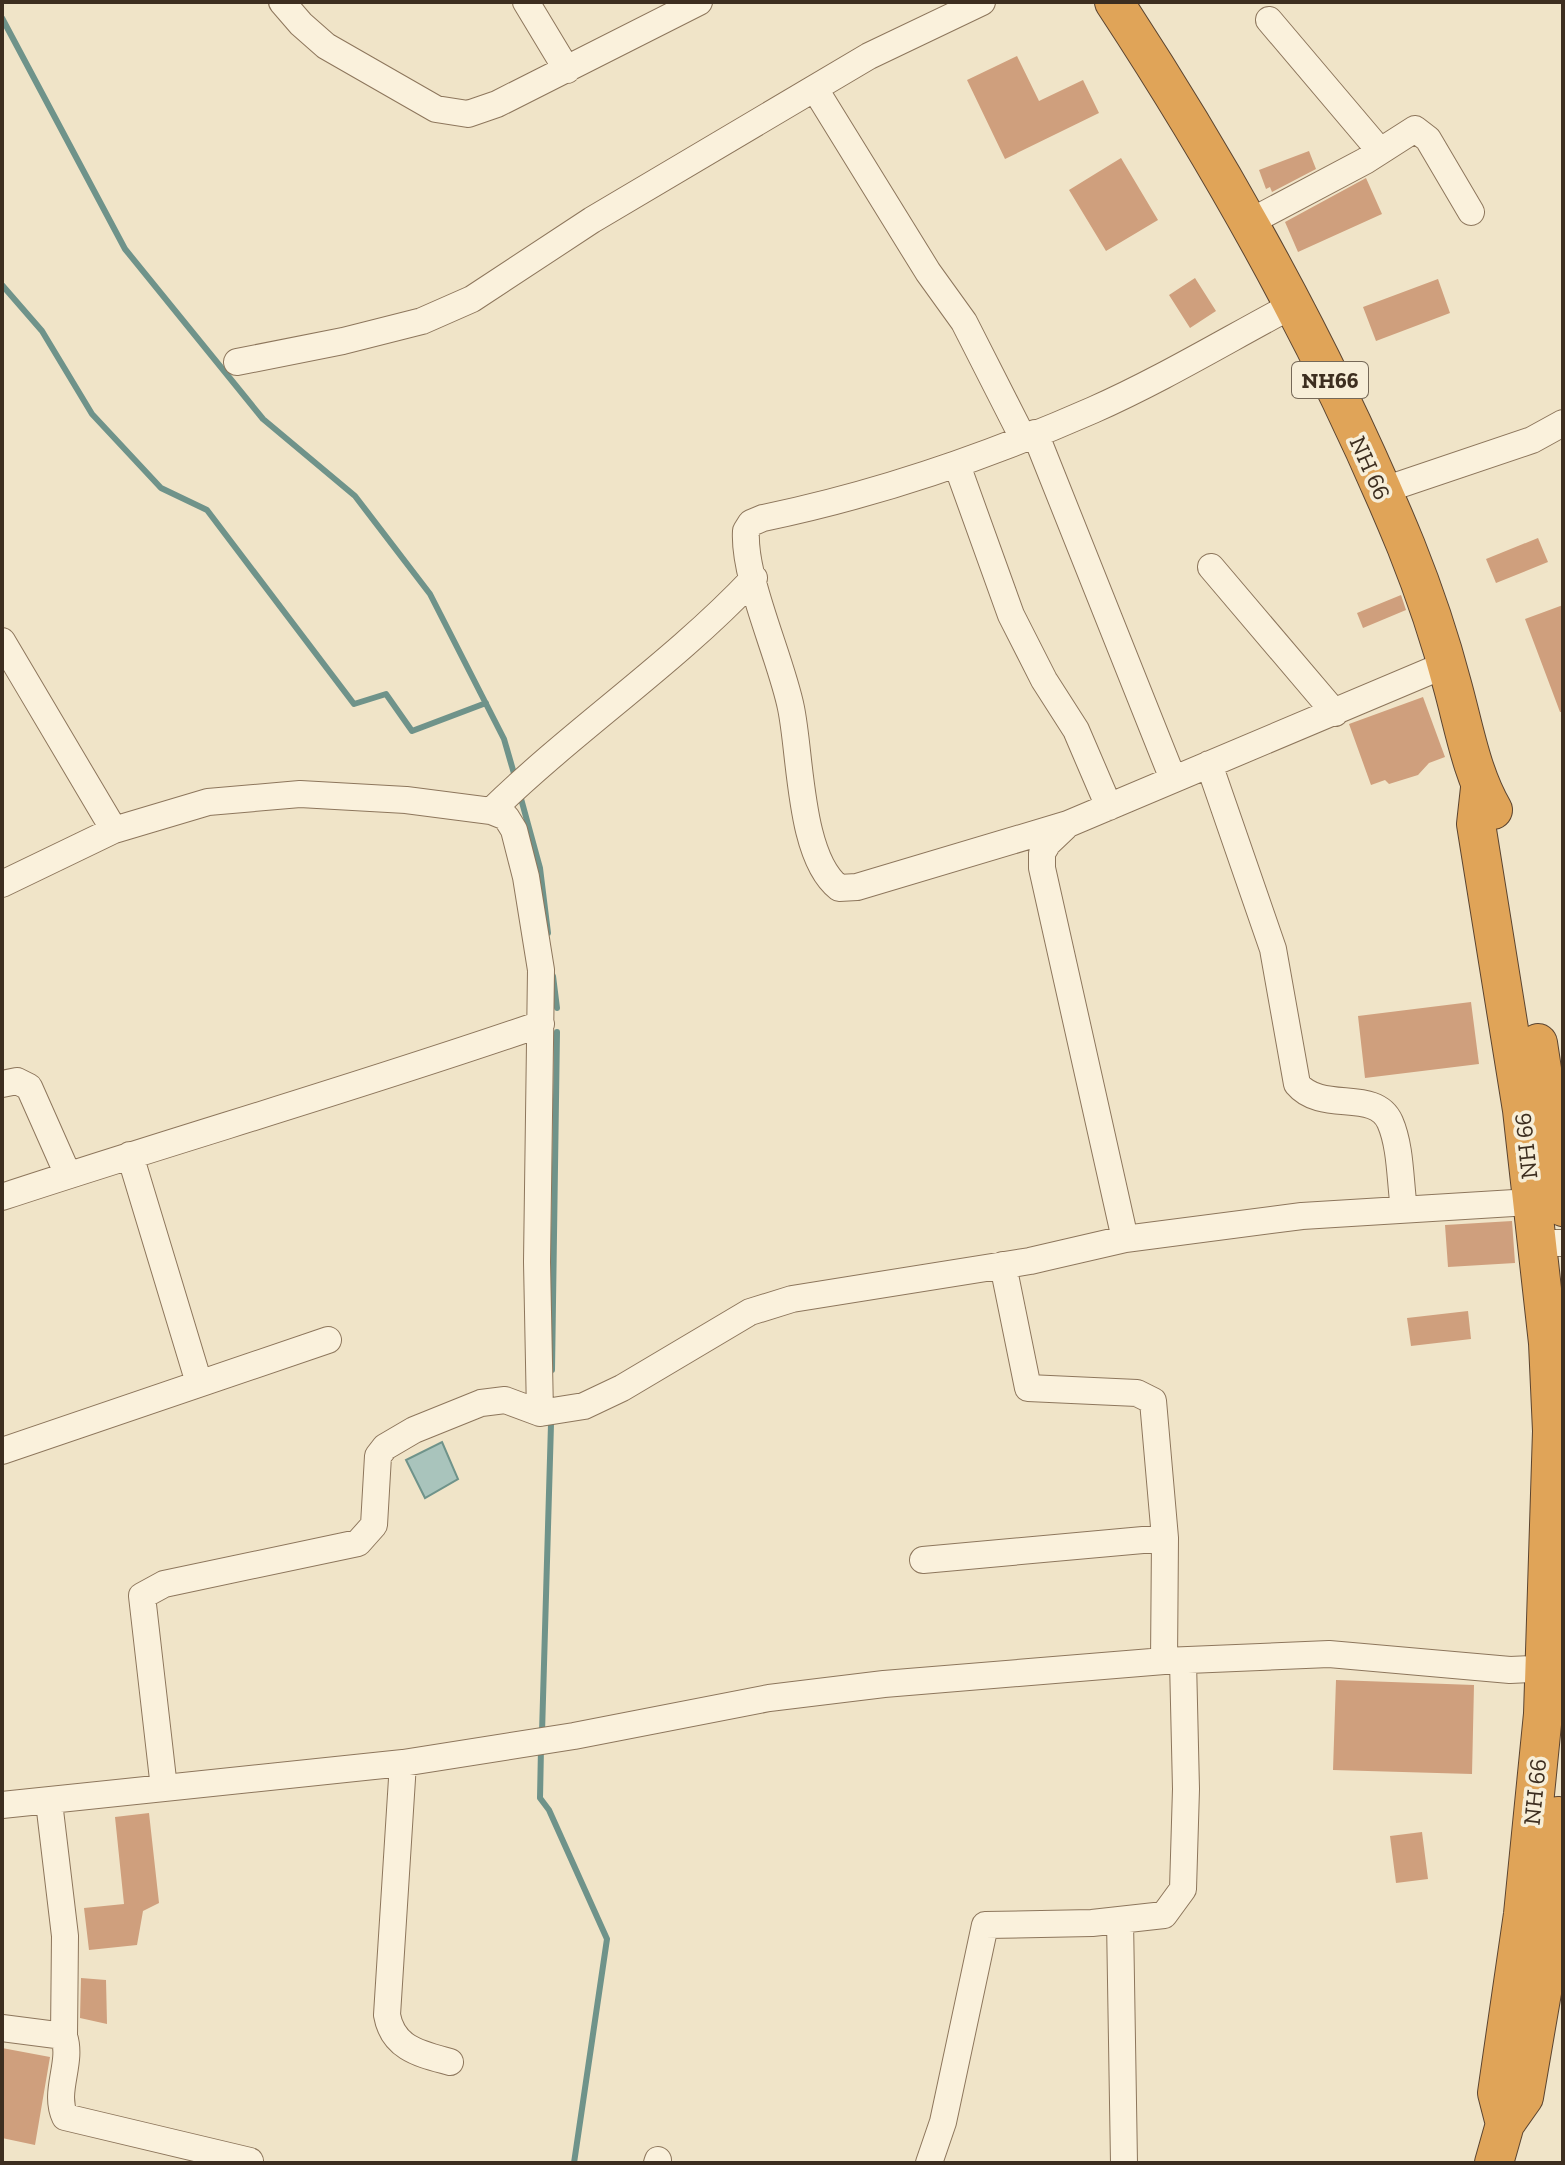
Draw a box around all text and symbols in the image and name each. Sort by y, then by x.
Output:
road number: NH66 [1292,362,1368,398]
street label: NH 66 [1344,431,1397,504]
street label: NH 66 [1508,1111,1543,1181]
street label: NH 66 [1517,1757,1552,1827]

